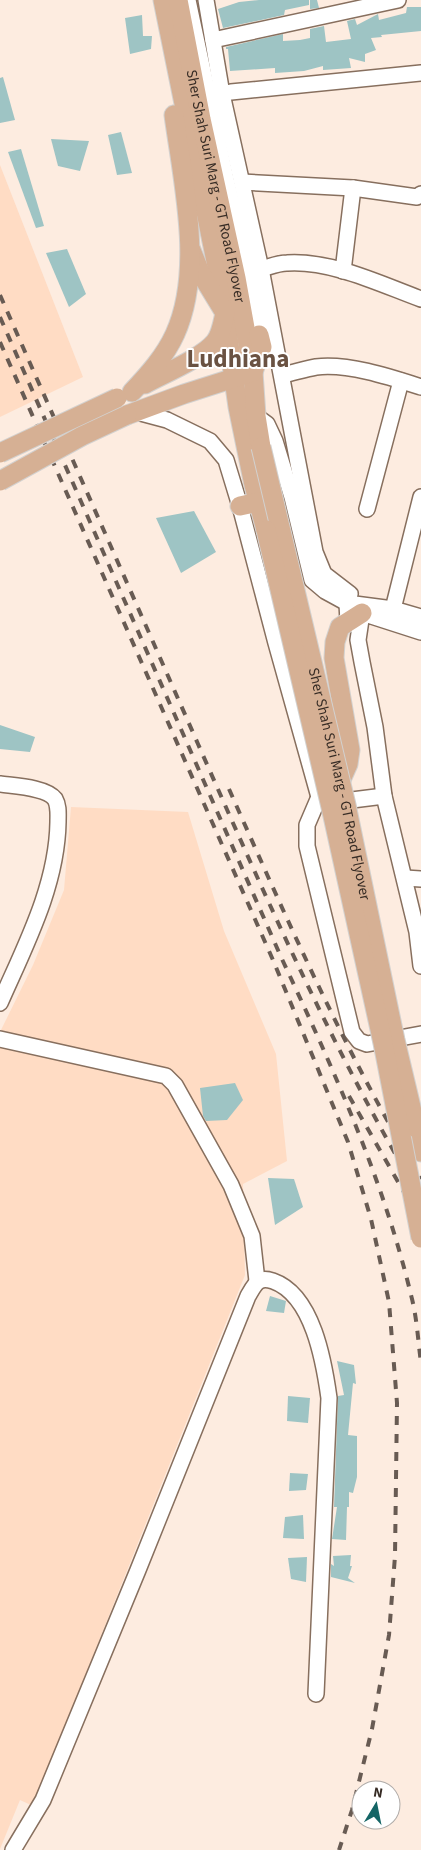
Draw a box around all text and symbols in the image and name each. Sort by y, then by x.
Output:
street label: Sher Shah Suri Marg - GT Road Flyover [181,68,251,305]
district label: Ludhiana [186,341,290,377]
street label: Sher Shah Suri Marg - GT Road Flyover [303,665,376,903]
north arrow [351,1780,401,1830]
text: N [372,1783,384,1804]

